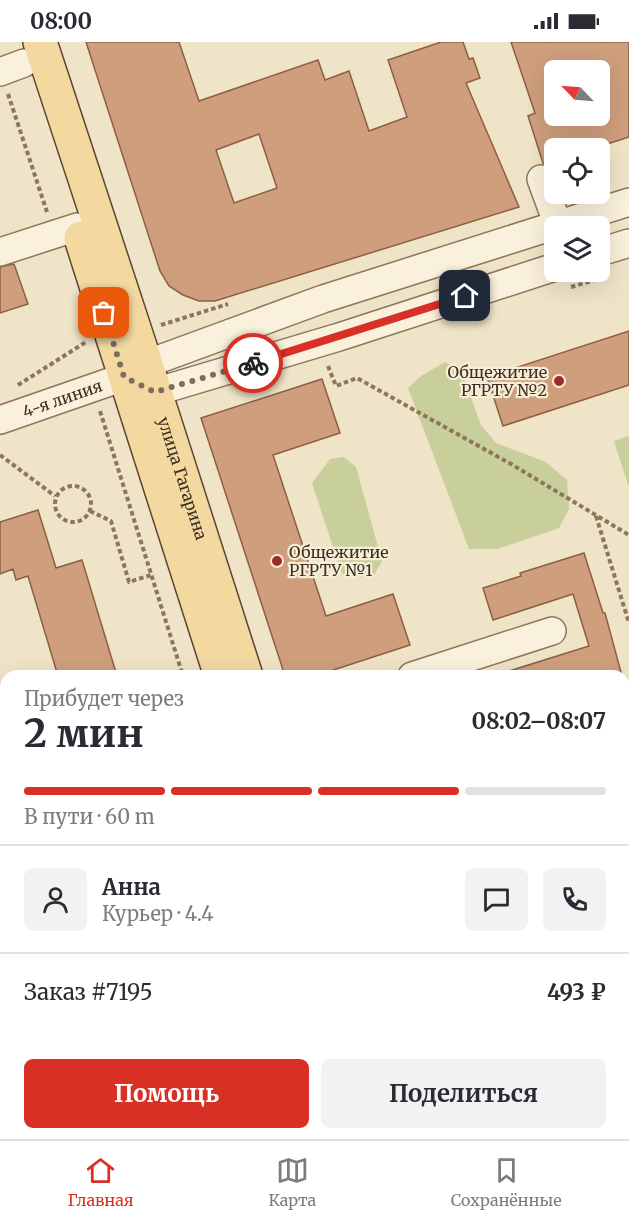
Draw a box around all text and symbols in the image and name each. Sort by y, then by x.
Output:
text: 08:00 [30,7,92,35]
north arrow [544,60,610,126]
map controls [544,60,610,282]
button: locate [544,138,610,204]
button: layers [544,216,610,282]
pin [439,270,490,321]
icon: home [448,279,481,312]
pin [78,287,129,338]
icon: bag [87,296,120,329]
courier [223,333,283,393]
icon: bike [237,347,270,380]
place label: Общежитие РГРТУ №2 [447,362,547,400]
marker: Общежитие РГРТУ №2 [552,374,566,388]
street label: 4-я линия [20,375,105,421]
street label: улица Гагарина [154,414,212,543]
place label: Общежитие РГРТУ №1 [289,542,389,580]
marker: Общежитие РГРТУ №1 [270,554,284,568]
text: Прибудет через [24,686,184,711]
text: 08:02–08:07 [472,707,606,735]
text: 2 мин [24,709,144,758]
text: В пути · 60 m [24,804,155,829]
button: person [24,868,87,931]
button: chat [465,868,528,931]
button: phone [543,868,606,931]
text: Анна [102,873,161,901]
text: Курьер · 4.4 [102,901,214,926]
text: Заказ #7195 [24,978,153,1006]
text: 493 ₽ [547,978,606,1006]
button: Помощь [24,1059,309,1128]
button: Поделиться [321,1059,606,1128]
tab: Главная [67,1154,134,1210]
tab: Карта [268,1154,316,1210]
tab: Сохранённые [451,1154,562,1210]

